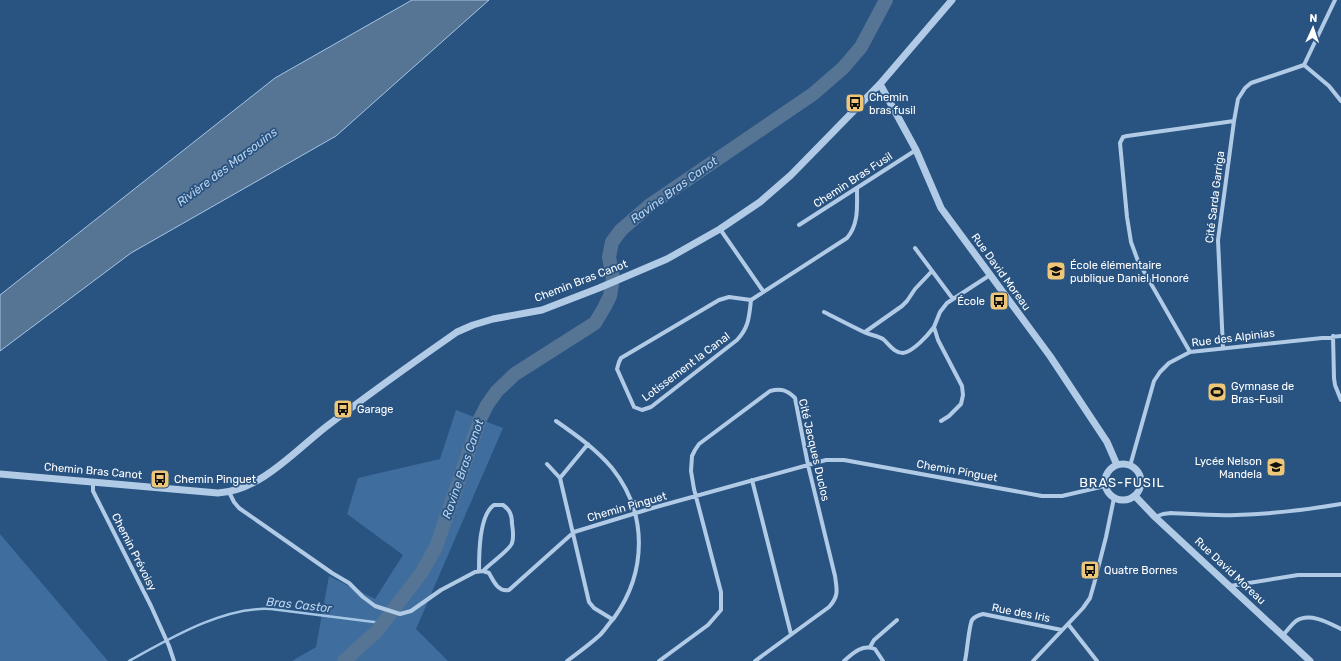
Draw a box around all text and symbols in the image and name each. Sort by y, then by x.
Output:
north arrow [1293,8,1333,48]
text: N [1309,12,1318,25]
place label: Chemin bras fusil [869,91,916,117]
bus stop icon: Chemin bras fusil [844,92,866,114]
water label: Rivière des Marsouins [174,125,280,209]
street label: Chemin Bras Fusil [811,150,895,210]
street label: Cité Sarda Garriga [1203,150,1227,244]
water label: Ravine Bras Canot [628,154,720,226]
street label: Rue David Moreau [969,231,1033,313]
street label: Chemin Bras Canot [533,257,630,305]
place label: École élémentaire publique Daniel Honoré [1070,259,1189,285]
school or university icon: École élémentaire publique Daniel Honoré [1045,260,1067,282]
bus stop icon: École [988,290,1010,312]
place label: École [957,295,985,308]
street label: Rue des Alpinias [1191,326,1276,350]
street label: Lotissement la Canal [640,330,732,404]
place label: Gymnase de Bras-Fusil [1231,380,1294,406]
sports icon: Gymnase de Bras-Fusil [1206,381,1228,403]
bus stop icon: Garage [332,398,354,420]
street label: Cité Jacques Duclos [796,398,832,503]
place label: Garage [357,403,393,416]
water label: Ravine Bras Canot [439,417,487,520]
place label: Lycée Nelson Mandela [1195,455,1262,481]
school or university icon: Lycée Nelson Mandela [1265,456,1287,478]
street label: Chemin Pinguet [915,457,999,485]
street label: Chemin Bras Canot [43,460,143,482]
bus stop icon: Chemin Pinguet [149,468,171,490]
place label: Chemin Pinguet [174,473,257,486]
district label: BRAS-FUSIL [1079,475,1165,490]
street label: Chemin Pinguet [586,489,669,525]
street label: Chemin Prévoisy [109,511,159,593]
street label: Rue David Moreau [1192,535,1268,607]
bus stop icon: Quatre Bornes [1079,559,1101,581]
place label: Quatre Bornes [1104,564,1178,577]
water label: Bras Castor [265,595,333,615]
street label: Rue des Iris [991,601,1052,625]

